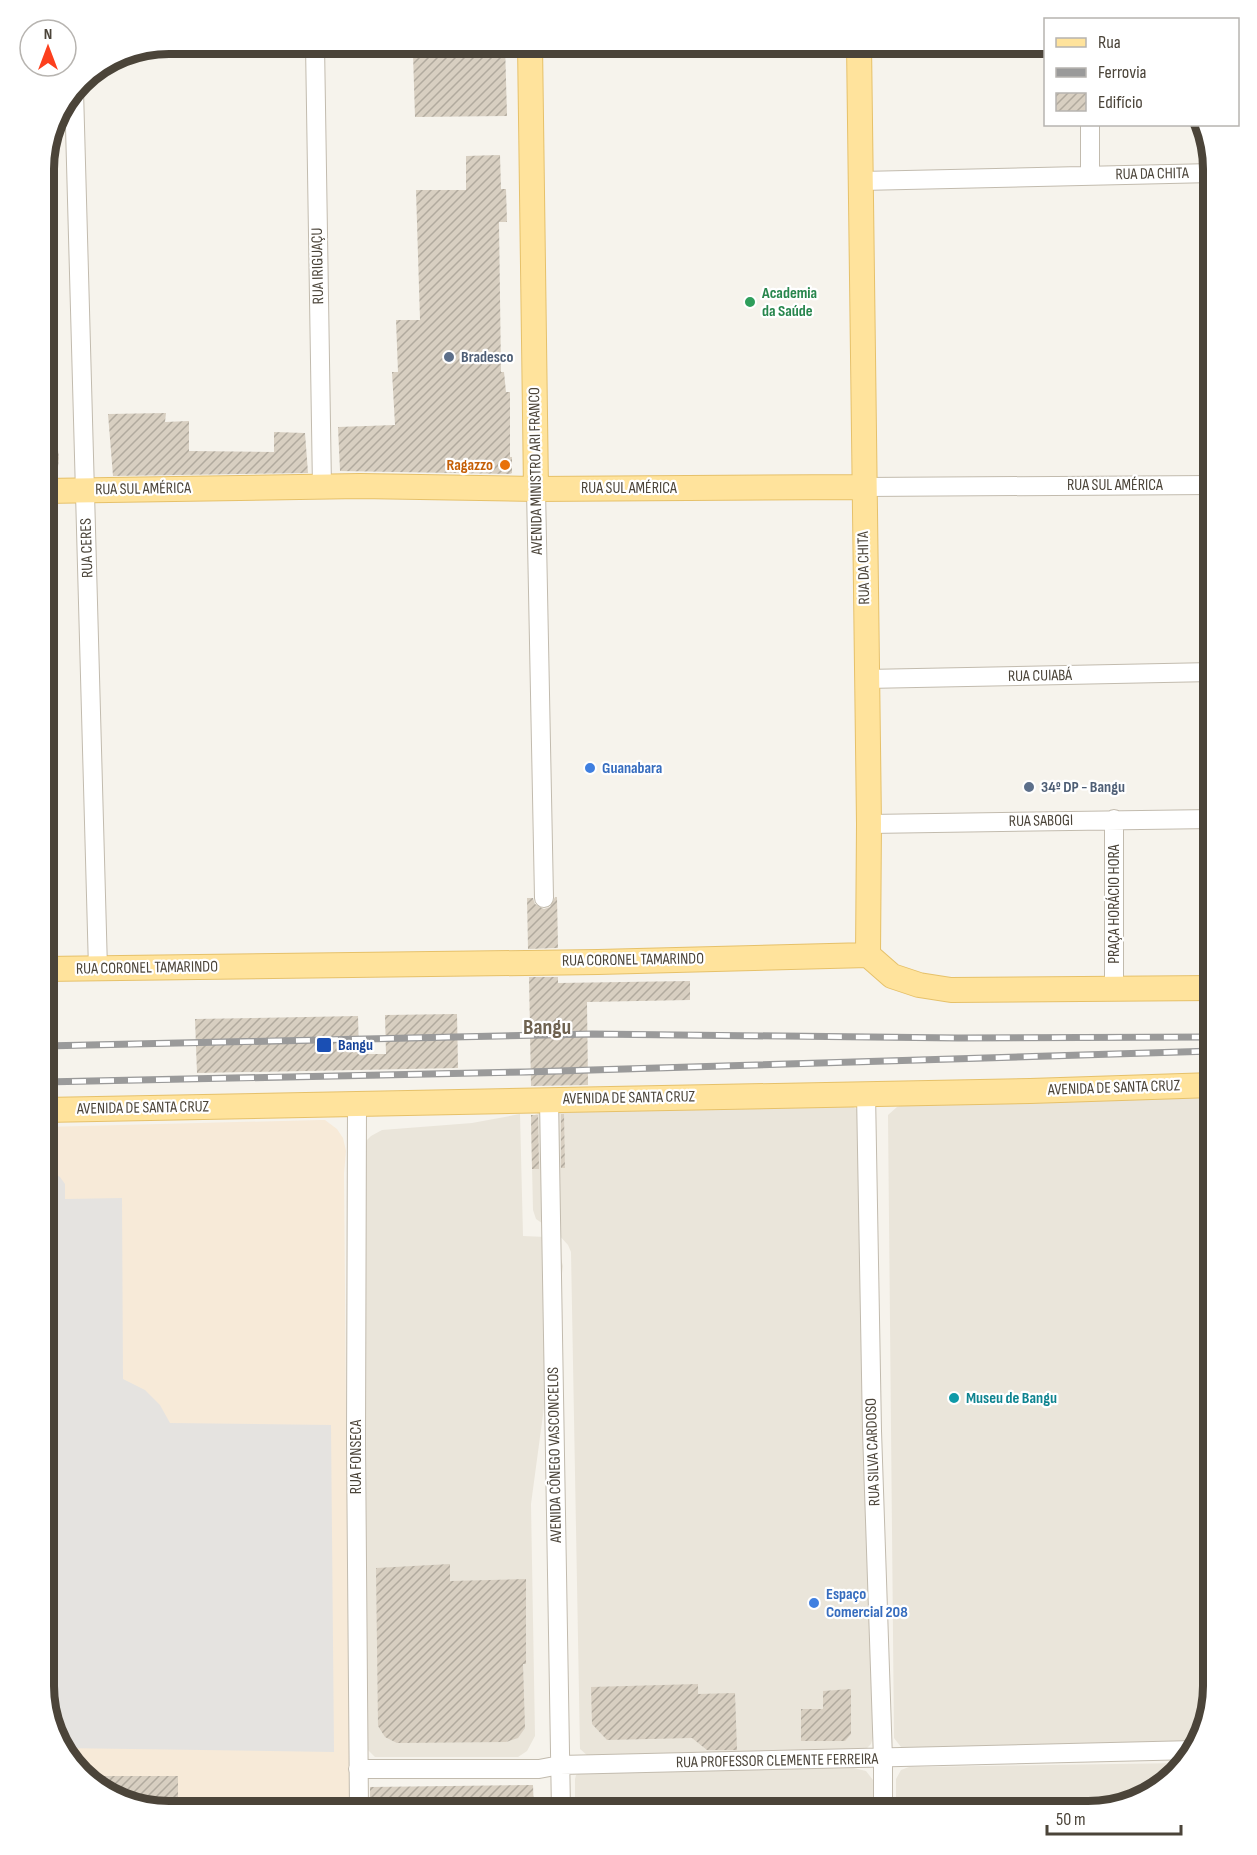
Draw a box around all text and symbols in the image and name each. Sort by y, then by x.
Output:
north arrow [18,18,78,78]
legend [1044,18,1239,126]
text: N [44,25,52,44]
text: Rua [1098,32,1121,53]
text: Ferrovia [1098,62,1146,83]
text: Edifício [1098,92,1143,113]
street label: RUA DA CHITA [1115,164,1189,184]
street label: RUA IRIGUAÇU [308,228,328,304]
place label: Academia da Saúde [761,284,817,321]
marker: Academia da Saúde [743,295,757,309]
place label: Bradesco [461,348,514,367]
marker: Bradesco [442,350,456,364]
street label: AVENIDA MINISTRO ARI FRANCO [525,387,547,556]
place label: Ragazzo [447,456,493,475]
marker: Ragazzo [498,458,512,472]
street label: RUA SUL AMÉRICA [1067,476,1163,495]
street label: RUA SUL AMÉRICA [95,479,191,499]
street label: RUA SUL AMÉRICA [581,479,677,498]
street label: RUA CERES [76,518,98,578]
street label: RUA DA CHITA [854,531,874,605]
street label: RUA CUIABÁ [1008,666,1072,686]
place label: Guanabara [602,759,662,778]
marker: Guanabara [583,761,597,775]
place label: 34º DP - Bangu [1041,778,1125,797]
marker: 34º DP - Bangu [1022,780,1036,794]
street label: RUA SABOGI [1009,811,1073,831]
street label: PRAÇA HORÁCIO HORA [1105,844,1124,964]
street label: RUA CORONEL TAMARINDO [562,949,704,971]
street label: RUA CORONEL TAMARINDO [76,957,218,979]
district label: Bangu [523,1014,571,1041]
marker: Bangu [315,1036,333,1054]
place label: Bangu [338,1036,373,1055]
street label: AVENIDA DE SANTA CRUZ [1047,1076,1181,1100]
street label: AVENIDA DE SANTA CRUZ [562,1087,696,1109]
street label: AVENIDA DE SANTA CRUZ [76,1097,210,1119]
street label: AVENIDA CÔNEGO VASCONCELOS [544,1367,566,1544]
place label: Museu de Bangu [966,1389,1057,1408]
marker: Museu de Bangu [947,1391,961,1405]
street label: RUA SILVA CARDOSO [862,1398,884,1506]
street label: RUA FONSECA [347,1420,366,1494]
place label: Espaço Comercial 208 [826,1585,908,1622]
marker: Espaço Comercial 208 [807,1596,821,1610]
street label: RUA PROFESSOR CLEMENTE FERREIRA [676,1750,878,1772]
scale bar [1047,1798,1180,1836]
text: 50 m [1056,1809,1086,1830]

